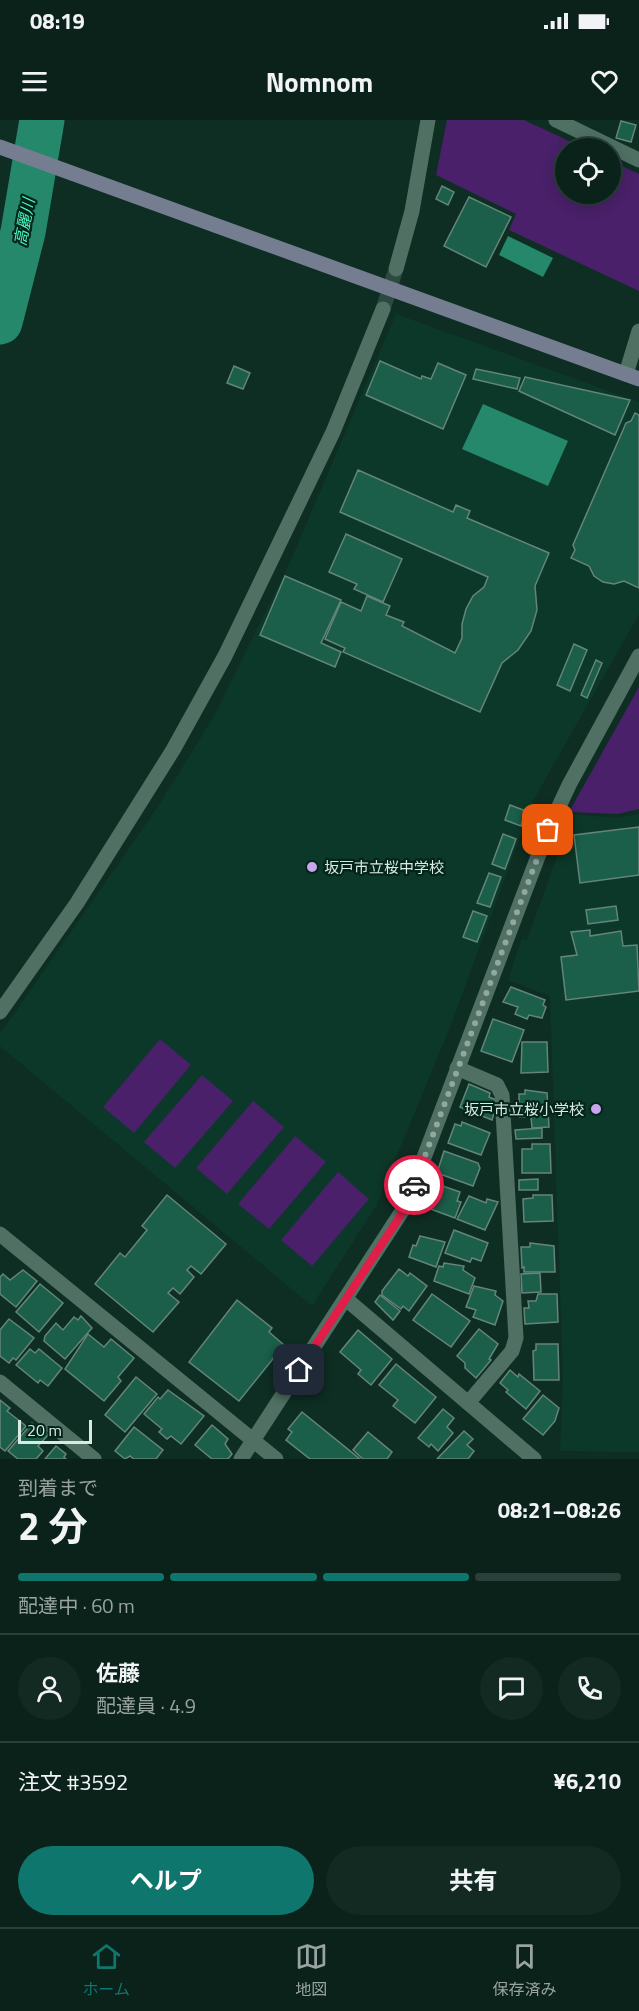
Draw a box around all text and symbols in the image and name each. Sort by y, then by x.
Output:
text: 08:19 [30,4,85,38]
text: Nomnom [266,61,373,102]
icon: menu [18,65,51,98]
icon: heart [588,65,621,98]
map controls [555,138,621,204]
button: locate [555,138,621,204]
water label: 高麗川 [8,194,41,248]
pin [522,804,573,855]
icon: bag [531,813,564,846]
place label: 坂戸市立桜中学校 [324,856,444,879]
marker: 坂戸市立桜中学校 [305,860,319,874]
place label: 坂戸市立桜小学校 [464,1098,584,1121]
marker: 坂戸市立桜小学校 [589,1102,603,1116]
courier [384,1155,444,1215]
icon: car [398,1169,431,1202]
pin [273,1344,324,1395]
icon: home [282,1353,315,1386]
scale bar [18,1417,92,1444]
text: 20 m [27,1418,62,1442]
text: 到着まで [18,1472,98,1503]
text: 08:21–08:26 [498,1493,621,1527]
text: 2 分 [18,1496,87,1555]
text: 配達中 · 60 m [18,1590,135,1621]
text: 佐藤 [96,1656,140,1690]
button: person [18,1657,81,1720]
button: chat [480,1657,543,1720]
button: phone [558,1657,621,1720]
text: 配達員 · 4.9 [96,1690,196,1721]
text: ¥6,210 [554,1764,621,1798]
text: 注文 #3592 [18,1765,128,1799]
button: ヘルプ [18,1846,314,1915]
button: 共有 [326,1846,621,1915]
tab: ホーム [82,1940,130,2001]
tab: 地図 [295,1940,328,2001]
tab: 保存済み [493,1940,557,2001]

